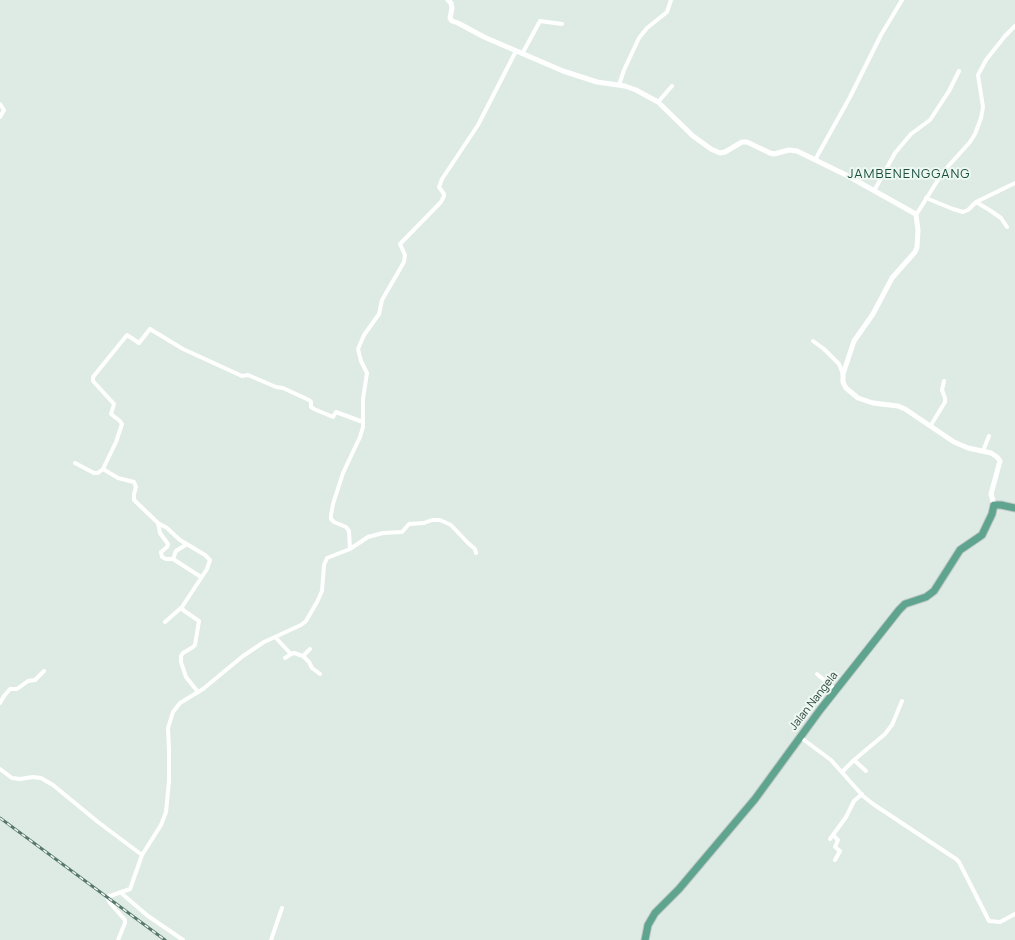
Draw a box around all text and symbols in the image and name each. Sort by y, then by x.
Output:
district label: JAMBENENGGANG [848,166,970,182]
street label: Jalan Nangela [787,669,841,733]

